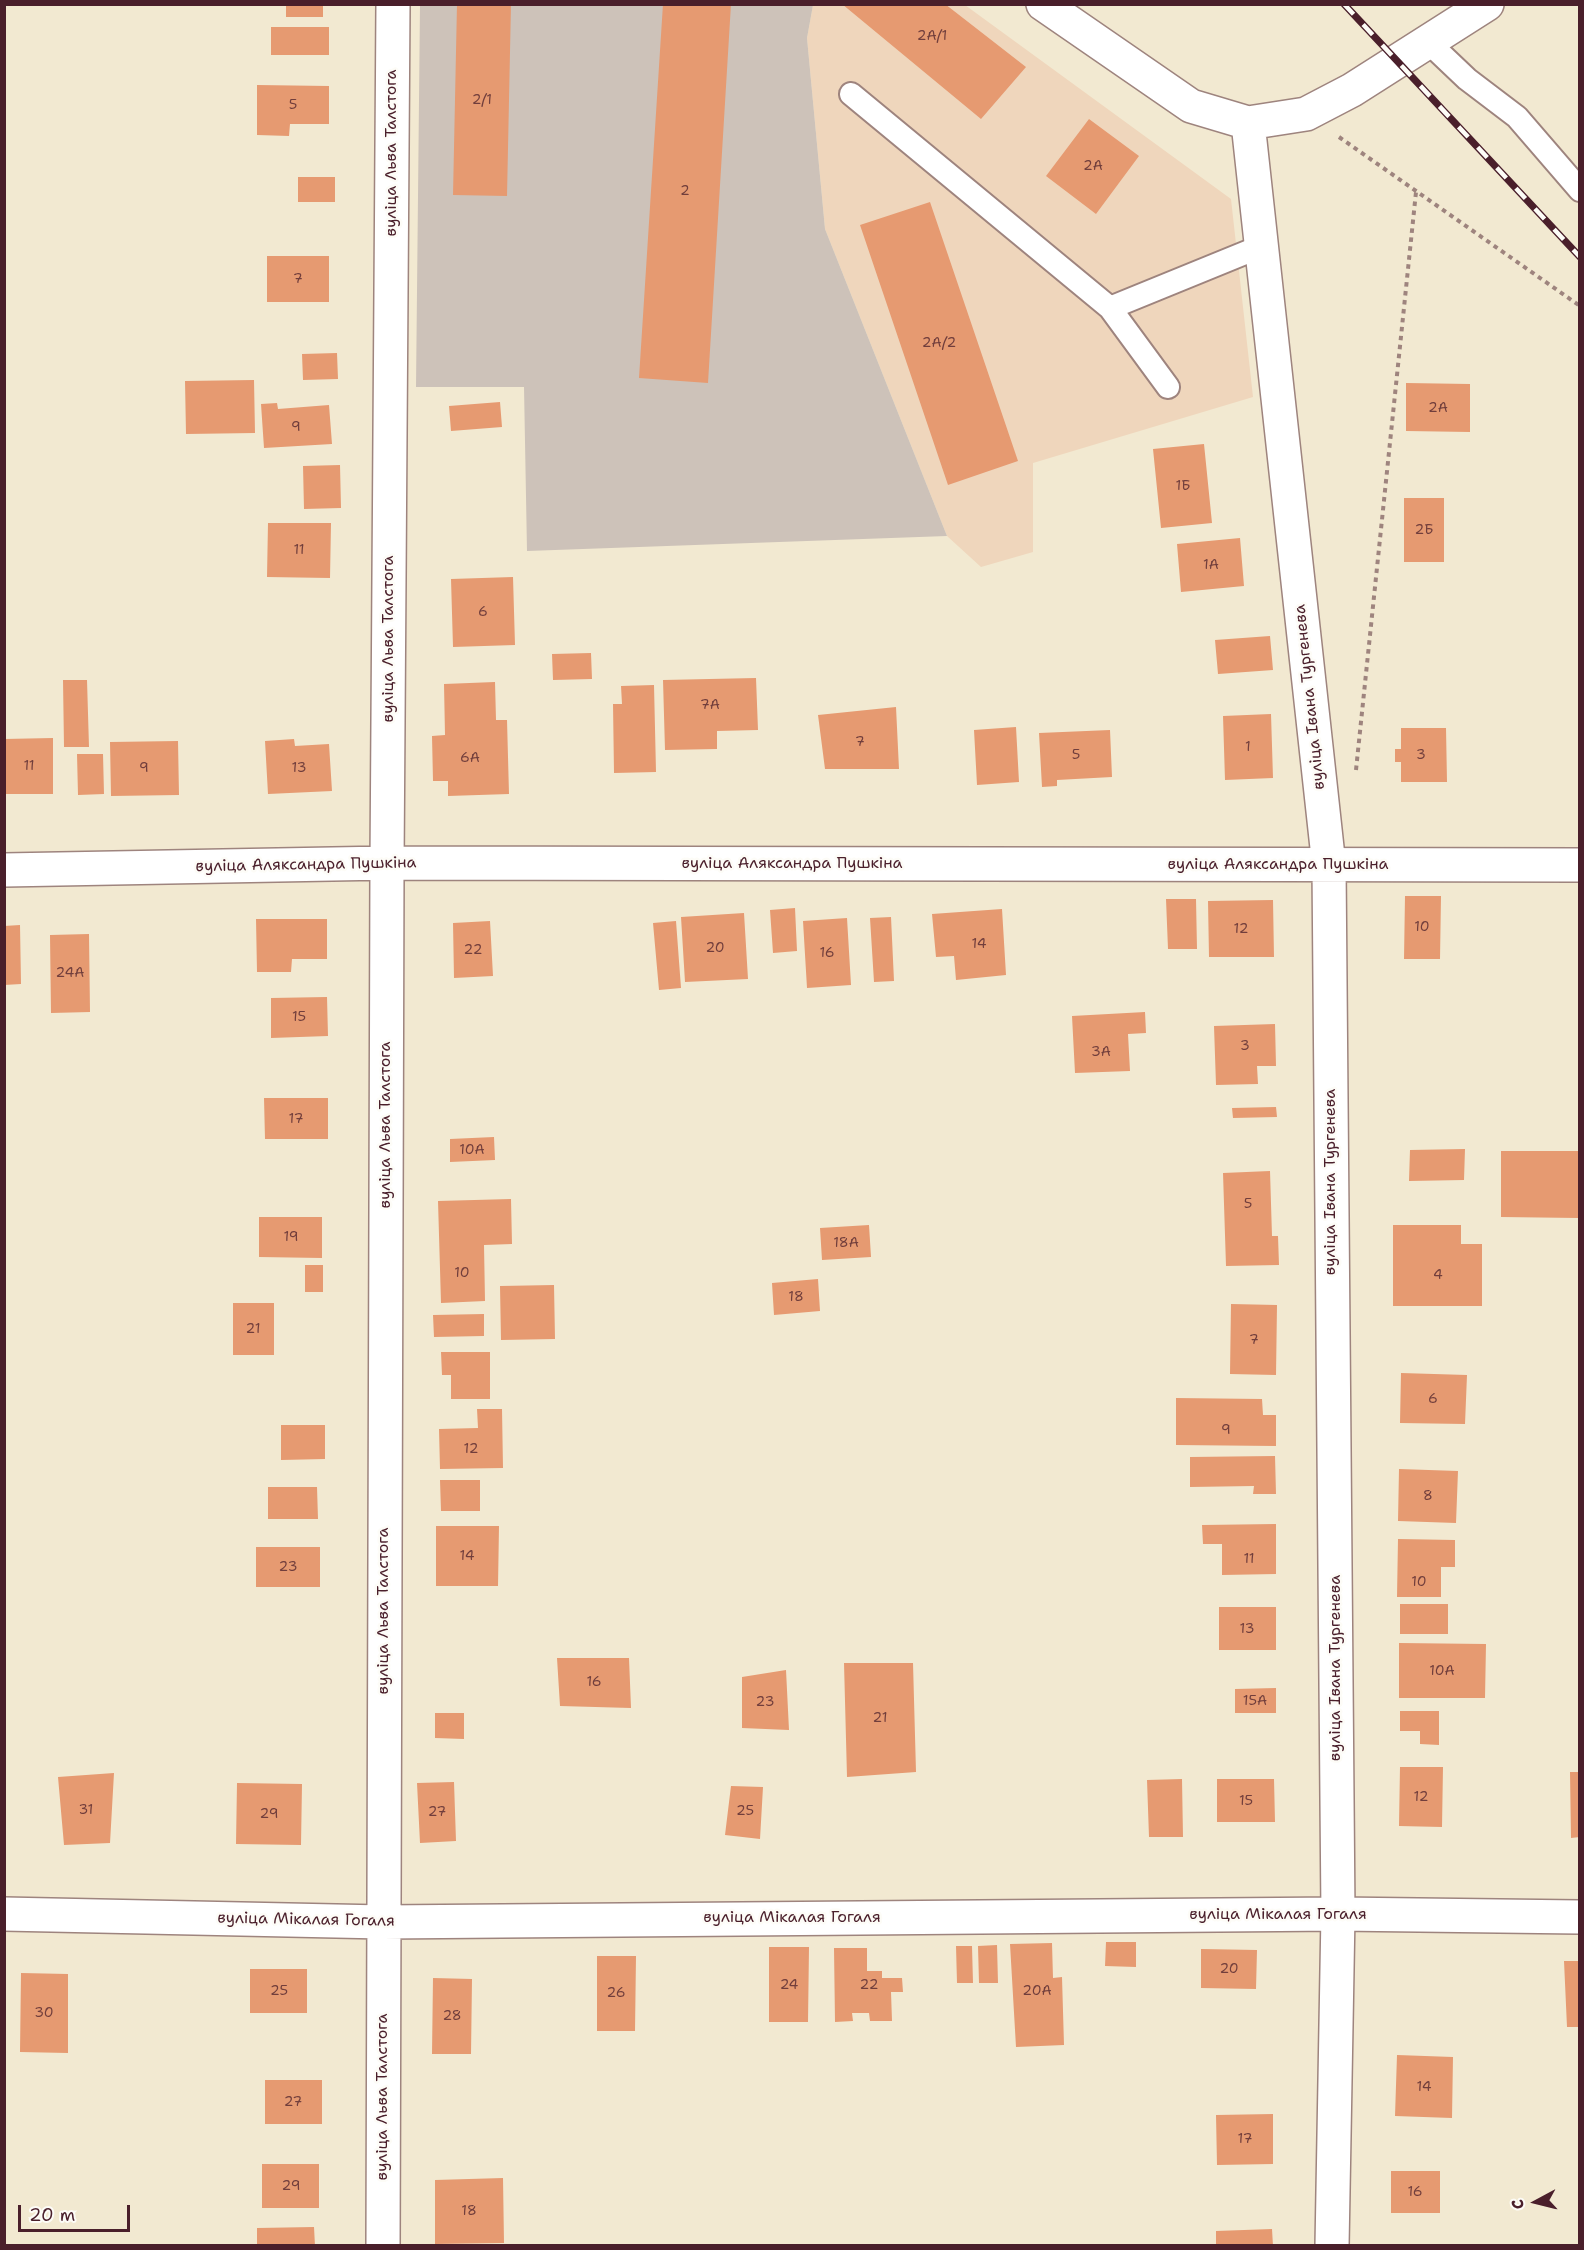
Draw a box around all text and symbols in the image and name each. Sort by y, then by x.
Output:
house number: 2А/1 [917,28,947,44]
street label: вуліца Льва Талстога [382,70,402,236]
house number: 2/1 [472,92,492,108]
house number: 5 [289,97,297,113]
house number: 2А [1083,158,1103,174]
house number: 2 [680,183,690,199]
house number: 7 [293,271,303,287]
house number: 2А/2 [922,335,956,351]
house number: 2А [1428,400,1448,416]
house number: 9 [291,419,301,435]
house number: 1Б [1175,478,1191,494]
house number: 2Б [1414,522,1434,538]
house number: 11 [293,542,305,558]
street label: вуліца Льва Талстога [379,556,399,722]
house number: 1А [1203,557,1219,573]
street label: вуліца Івана Тургенева [1291,603,1329,791]
house number: 6 [478,604,488,620]
house number: 7А [700,697,720,713]
house number: 7 [855,734,865,750]
house number: 1 [1245,739,1251,755]
house number: 5 [1072,747,1080,763]
house number: 3 [1416,747,1426,763]
house number: 6А [460,750,480,766]
house number: 11 [23,758,35,774]
house number: 9 [139,760,149,776]
house number: 13 [292,760,306,776]
street label: вуліца Аляксандра Пушкіна [195,853,417,877]
street label: вуліца Аляксандра Пушкіна [682,854,902,874]
street label: вуліца Аляксандра Пушкіна [1168,855,1388,875]
house number: 10 [1414,919,1430,935]
house number: 12 [1234,921,1248,937]
house number: 14 [971,936,987,952]
house number: 20 [705,940,725,956]
house number: 22 [464,942,482,958]
house number: 16 [819,945,835,961]
house number: 24А [56,965,84,981]
house number: 15 [292,1009,306,1025]
house number: 3 [1240,1038,1250,1054]
street label: вуліца Льва Талстога [376,1042,396,1208]
house number: 3А [1091,1044,1111,1060]
street label: вуліца Івана Тургенева [1321,1089,1341,1275]
house number: 17 [289,1111,303,1127]
house number: 10А [459,1142,485,1158]
house number: 5 [1244,1196,1252,1212]
house number: 19 [283,1229,299,1245]
house number: 18А [833,1235,859,1251]
house number: 10 [454,1265,470,1281]
house number: 4 [1433,1267,1443,1283]
house number: 18 [788,1289,804,1305]
house number: 21 [246,1321,260,1337]
house number: 7 [1249,1332,1259,1348]
house number: 6 [1428,1391,1438,1407]
house number: 9 [1221,1422,1231,1438]
house number: 12 [464,1441,478,1457]
house number: 8 [1423,1488,1433,1504]
street label: вуліца Льва Талстога [374,1528,394,1694]
house number: 14 [459,1548,475,1564]
house number: 11 [1243,1551,1255,1567]
house number: 23 [279,1559,297,1575]
house number: 10 [1411,1574,1427,1590]
street label: вуліца Івана Тургенева [1326,1575,1346,1761]
house number: 13 [1240,1621,1254,1637]
house number: 10А [1429,1663,1455,1679]
house number: 16 [586,1674,602,1690]
house number: 15А [1243,1693,1267,1709]
house number: 23 [756,1694,774,1710]
house number: 21 [873,1710,887,1726]
house number: 12 [1414,1789,1428,1805]
house number: 15 [1239,1793,1253,1809]
house number: 31 [79,1802,93,1818]
house number: 25 [736,1803,754,1819]
house number: 27 [428,1804,446,1820]
house number: 29 [260,1806,278,1822]
street label: вуліца Мікалая Гогаля [1189,1905,1367,1925]
street label: вуліца Мікалая Гогаля [703,1908,881,1928]
street label: вуліца Мікалая Гогаля [217,1909,395,1931]
house number: 20 [1219,1961,1239,1977]
house number: 24 [780,1977,798,1993]
house number: 22 [860,1977,878,1993]
house number: 25 [270,1983,288,1999]
house number: 20А [1022,1983,1052,1999]
house number: 26 [607,1985,625,2001]
house number: 30 [34,2005,54,2021]
house number: 28 [442,2008,462,2024]
street label: вуліца Льва Талстога [373,2014,393,2180]
house number: 14 [1416,2079,1432,2095]
house number: 27 [284,2094,302,2110]
house number: 17 [1238,2131,1252,2147]
north arrow [1506,2172,1566,2232]
house number: 29 [282,2178,300,2194]
house number: 16 [1407,2184,1423,2200]
scale bar [21,2193,134,2231]
text: С [1507,2198,1529,2210]
text: 20 m [29,2203,75,2227]
house number: 18 [461,2203,477,2219]

